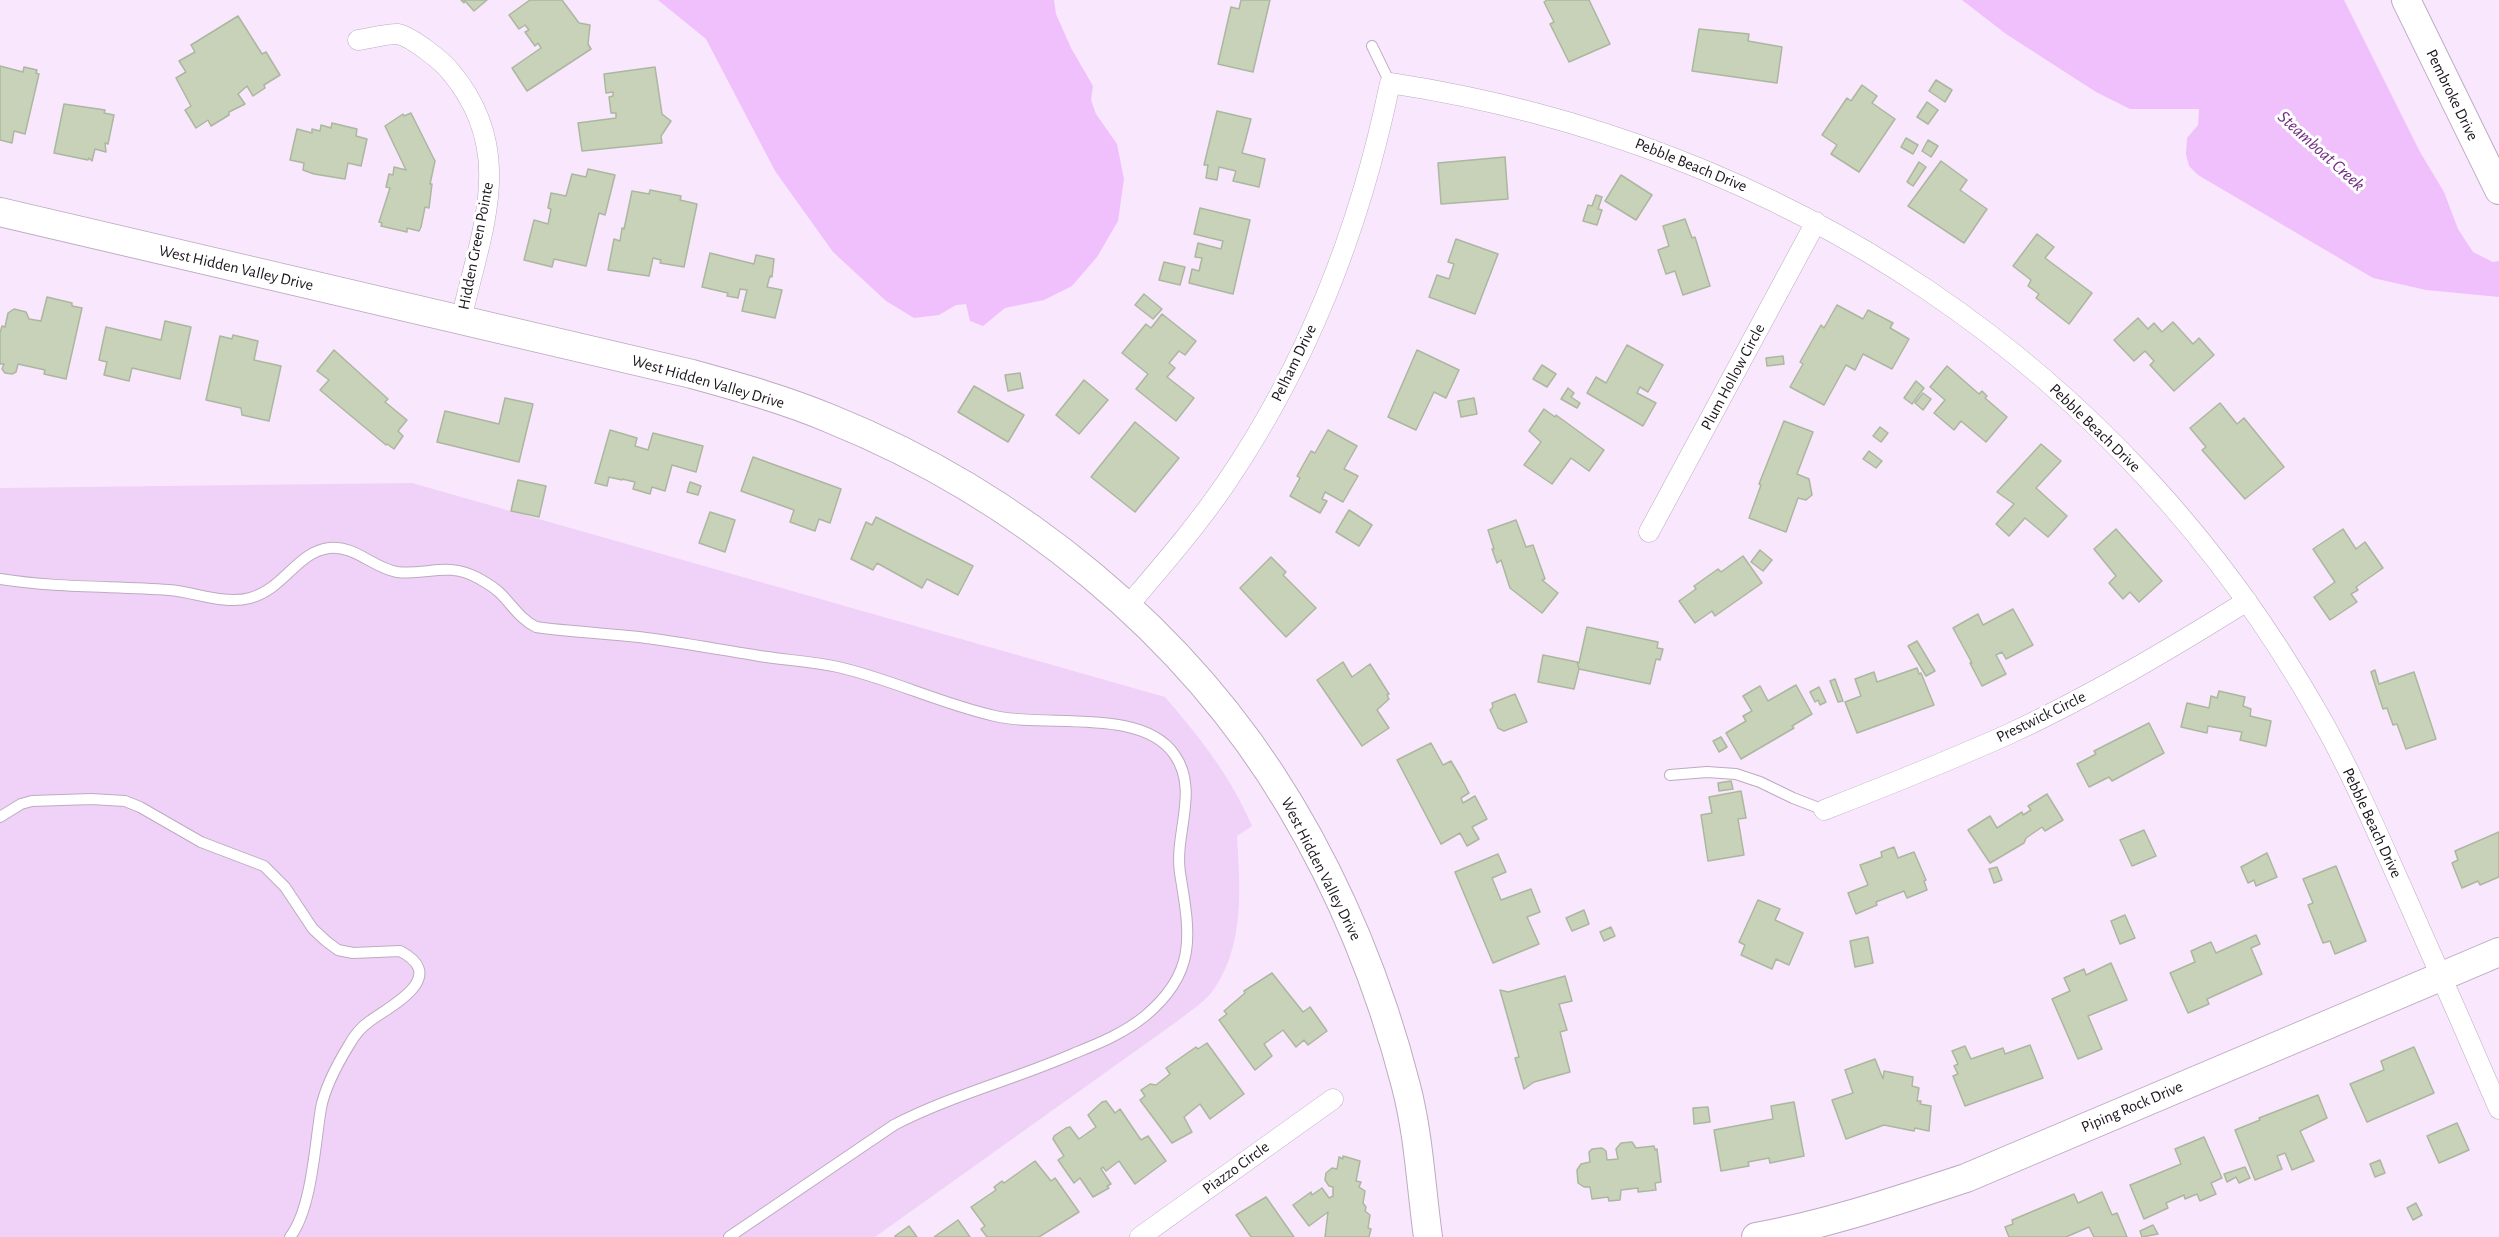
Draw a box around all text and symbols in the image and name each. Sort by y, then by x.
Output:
street label: Pembroke Drive [2422,46,2482,144]
water label: Steamboat Creek [2273,106,2369,196]
street label: Pebble Beach Drive [1632,134,1750,196]
street label: Hidden Green Pointe [454,181,498,311]
street label: West Hidden Valley Drive [157,241,315,295]
street label: Plum Hollow Circle [1697,320,1769,434]
street label: Pelham Drive [1267,321,1321,405]
street label: West Hidden Valley Drive [629,351,787,413]
street label: Pebble Beach Drive [2046,380,2144,476]
street label: Prestwick Circle [1993,687,2089,747]
street label: Pebble Beach Drive [2338,765,2406,881]
street label: West Hidden Valley Drive [1277,794,1365,944]
street label: Piping Rock Drive [2078,1077,2186,1137]
street label: Piazzo Circle [1199,1137,1273,1199]

